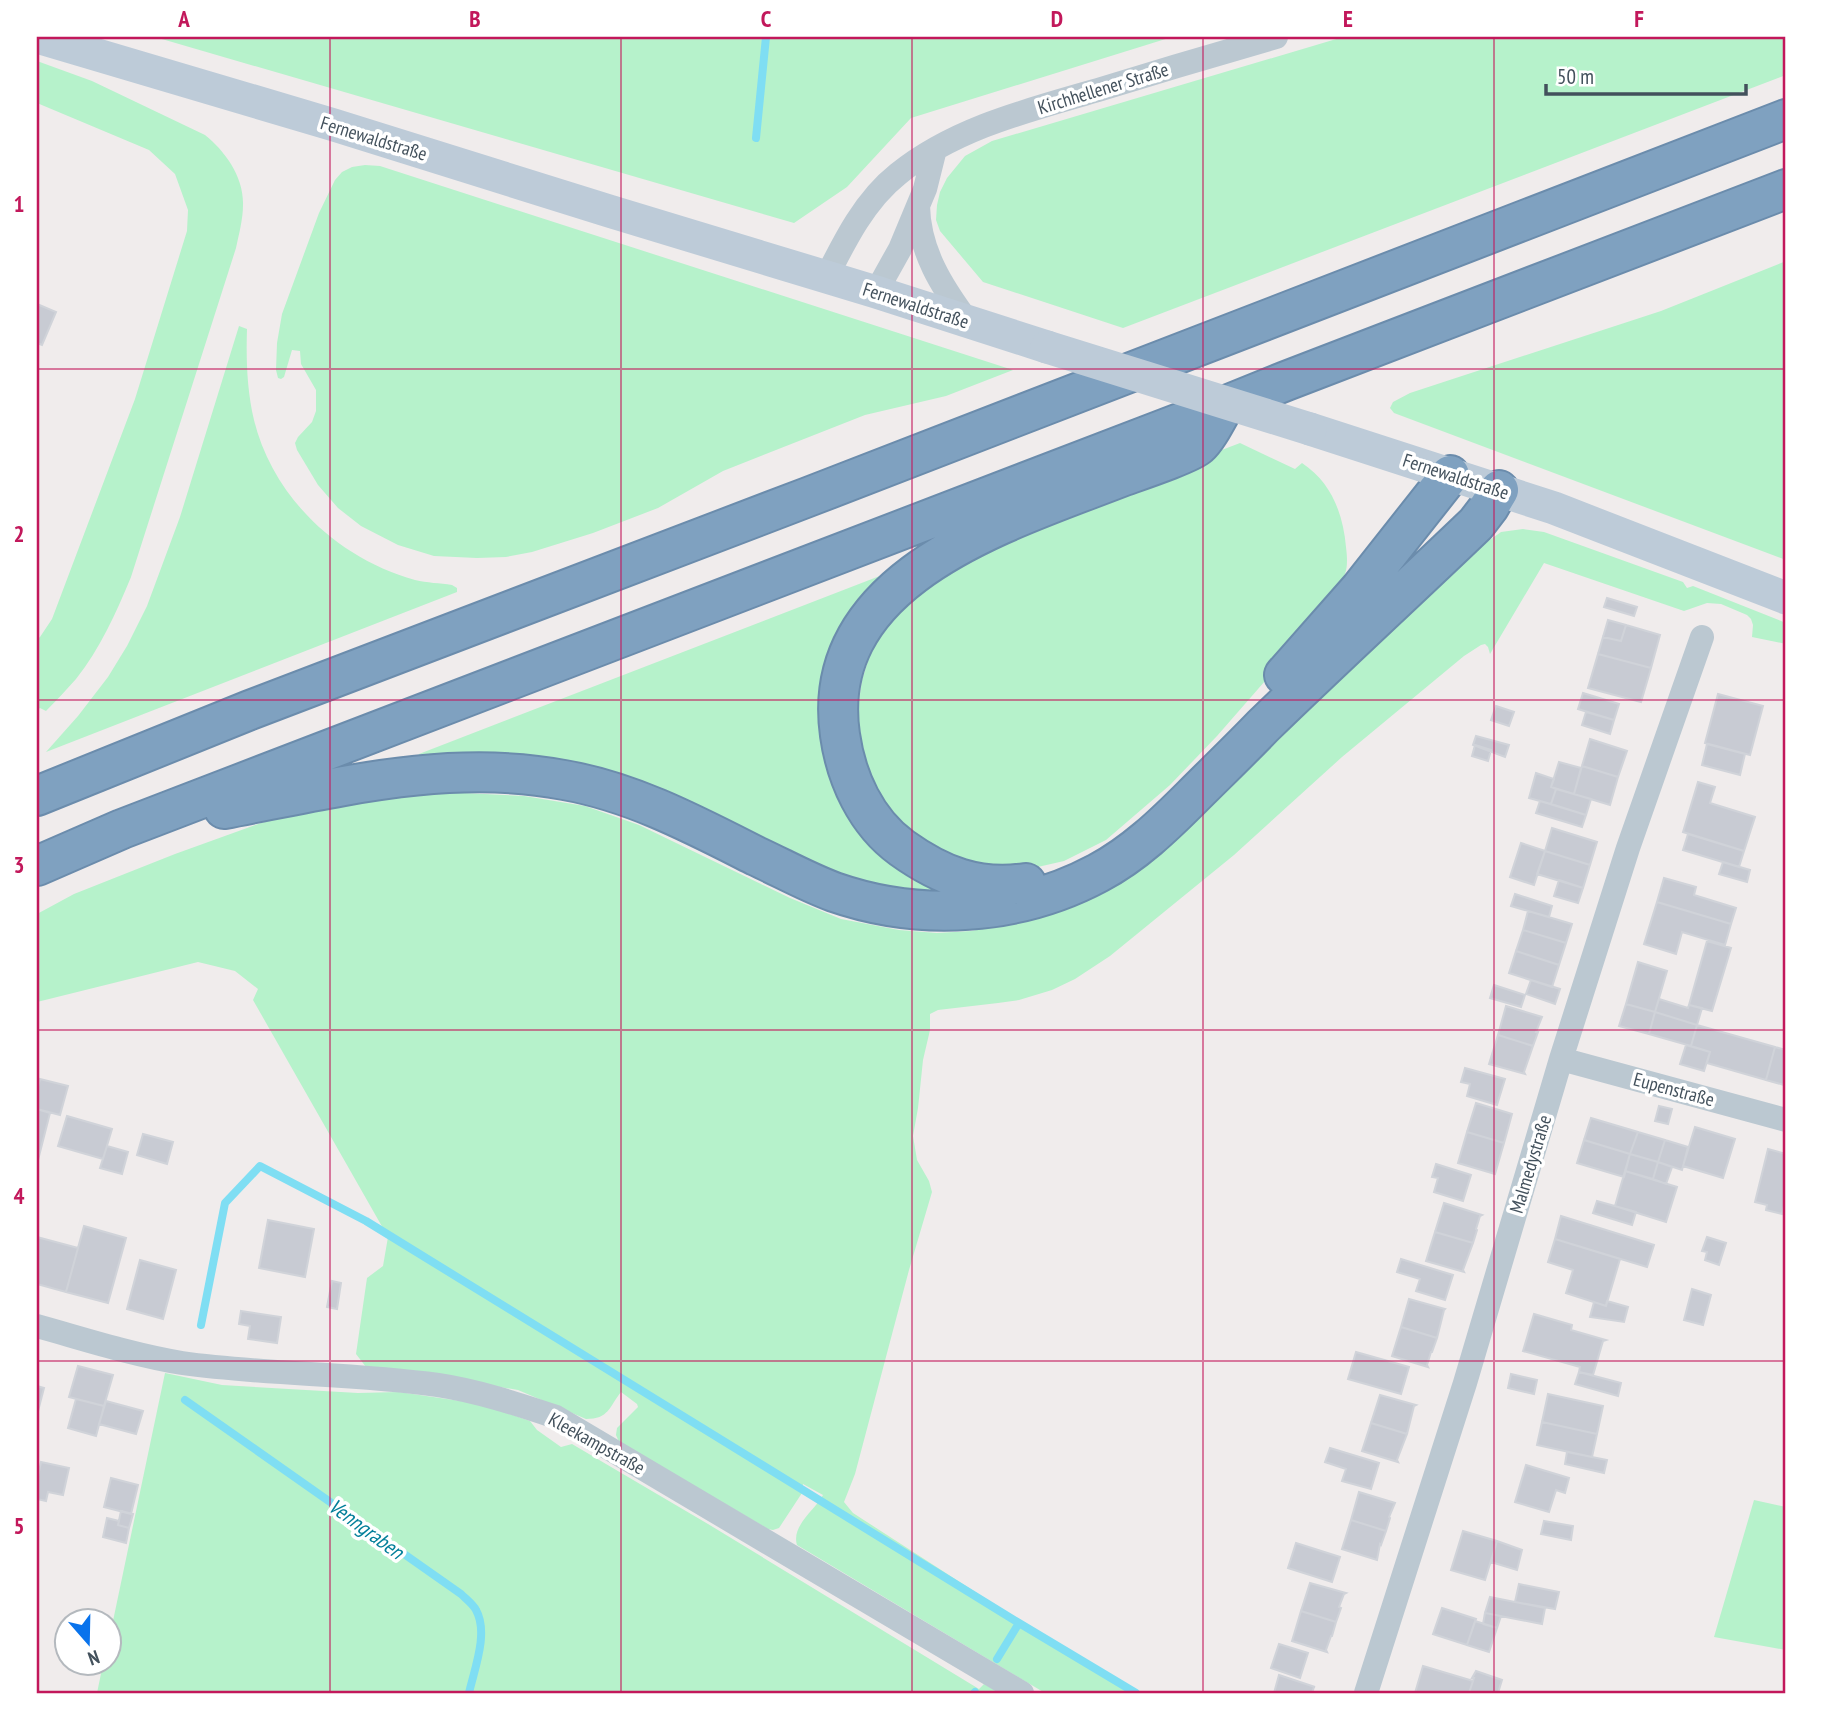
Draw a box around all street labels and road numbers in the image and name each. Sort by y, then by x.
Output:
street label: Kirchhellener Straße [1035,57,1171,119]
street label: Fernewaldstraße [318,110,430,166]
street label: Fernewaldstraße [860,277,972,333]
street label: Fernewaldstraße [1400,448,1512,504]
street label: Eupenstraße [1631,1067,1717,1111]
street label: Malmedystraße [1504,1112,1556,1216]
street label: Kleekampstraße [545,1407,650,1479]

